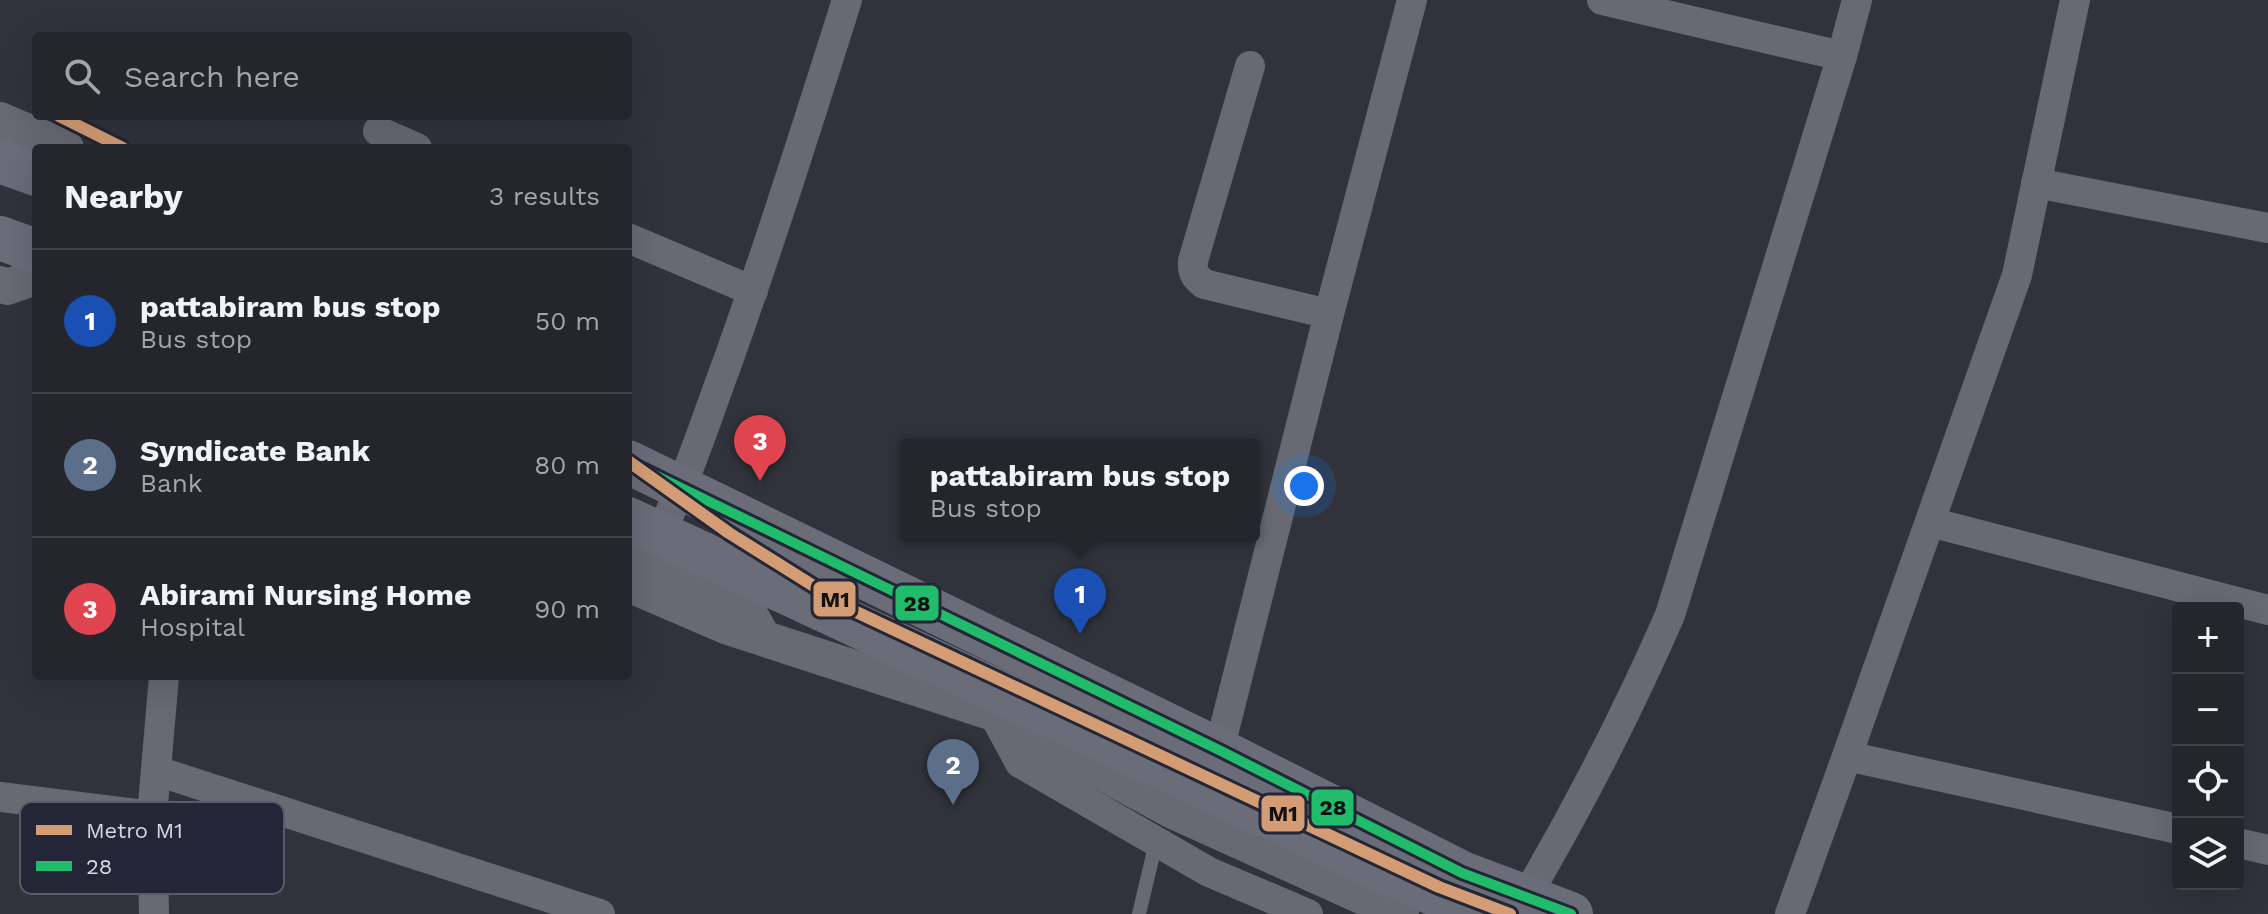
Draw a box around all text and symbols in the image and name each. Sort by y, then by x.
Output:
search box [32,32,632,120]
icon: search [60,54,104,98]
text: Search here [124,59,300,94]
text: Nearby [64,176,183,216]
text: 3 results [489,181,600,211]
text: pattabiram bus stop [140,289,440,324]
text: 1 [84,306,96,336]
text: 50 m [535,306,600,336]
text: Bus stop [140,324,252,354]
pin: 3 [734,415,786,481]
text: Syndicate Bank [140,433,370,468]
popup [900,438,1260,542]
text: 2 [82,450,98,480]
text: 80 m [534,450,600,480]
text: pattabiram bus stop [930,458,1230,493]
your location [1284,466,1324,506]
text: Bank [140,468,203,498]
text: Bus stop [930,493,1042,523]
pin: 1 [1054,568,1106,634]
text: Abirami Nursing Home [140,577,471,612]
line badge: M1 [812,580,857,618]
line badge: 28 [894,584,940,622]
text: M1 [820,587,850,612]
text: 28 [904,591,930,616]
text: 3 [82,594,98,624]
text: 90 m [534,594,600,624]
map controls [2172,602,2244,890]
button: + [2172,602,2244,674]
text: Hospital [140,612,245,642]
button: − [2172,674,2244,746]
pin: 2 [927,739,979,805]
button: locate [2172,746,2244,818]
line badge: 28 [1310,788,1355,827]
line badge: M1 [1260,794,1306,833]
text: 28 [1320,795,1346,820]
text: M1 [1268,801,1298,826]
legend [20,802,284,894]
text: Metro M1 [86,818,183,843]
button: layers [2172,818,2244,890]
text: 28 [86,854,112,879]

